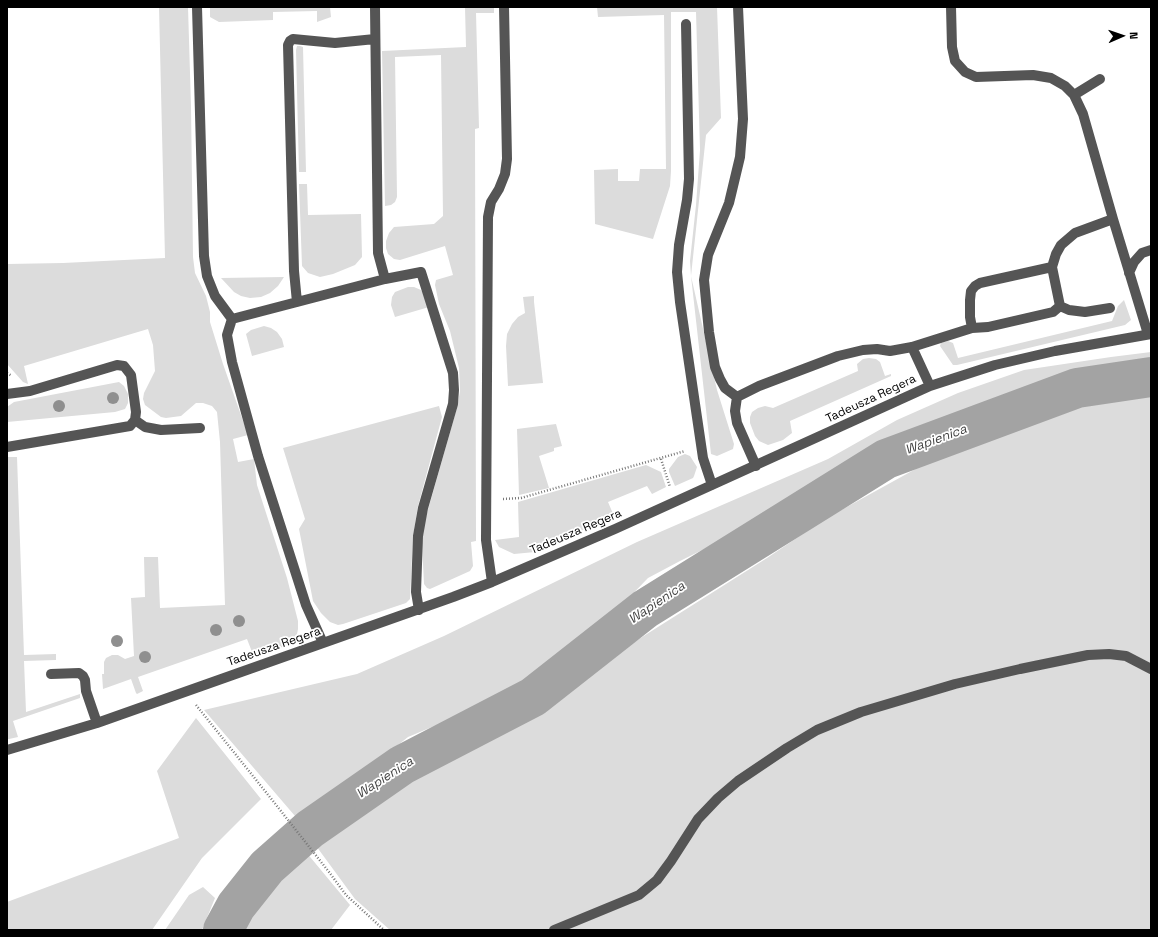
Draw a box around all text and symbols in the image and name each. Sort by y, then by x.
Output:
north arrow [1102,16,1142,56]
text: N [1127,32,1141,40]
street label: Tadeusza Regera [823,372,919,426]
water label: Wapienica [903,422,969,458]
street label: Tadeusza Regera [528,506,624,558]
water label: Wapienica [626,579,688,627]
street label: Tadeusza Regera [225,624,323,670]
water label: Wapienica [354,754,416,802]

